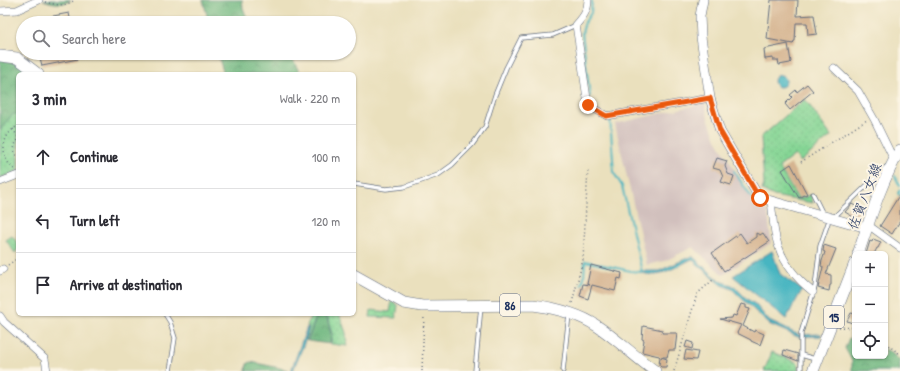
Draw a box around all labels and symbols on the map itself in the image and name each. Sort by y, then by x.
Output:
route end [579,96,597,114]
street label: 佐賀八女線 [843,160,885,232]
route start [751,189,769,207]
road number: 86 [500,294,520,316]
road number: 15 [824,306,844,328]

